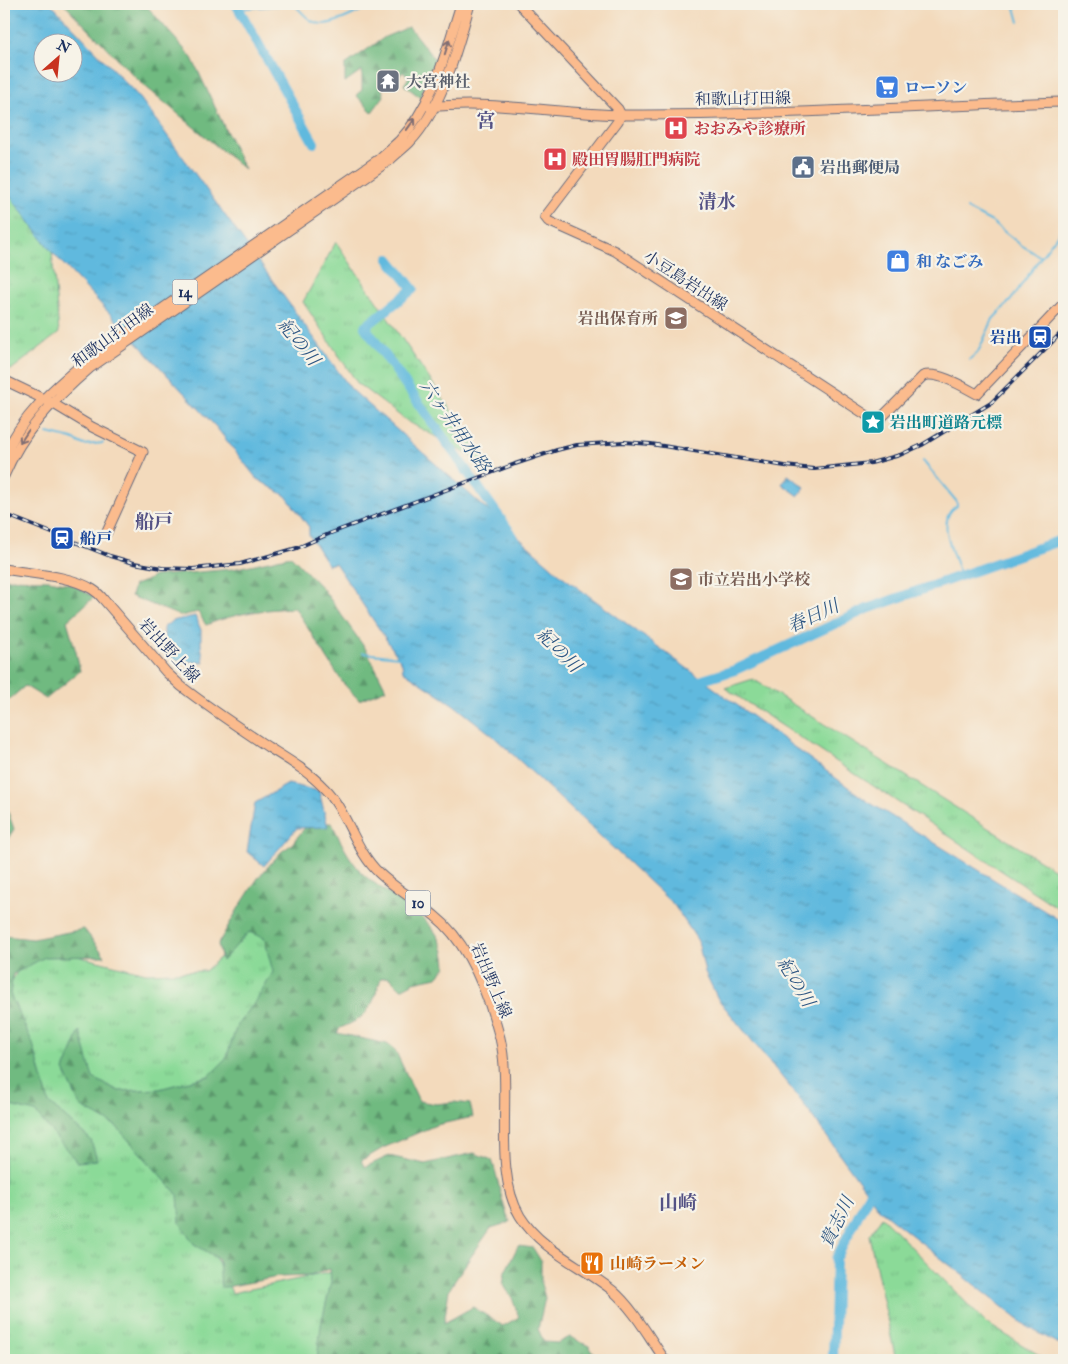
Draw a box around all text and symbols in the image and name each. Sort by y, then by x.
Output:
north arrow [32,32,82,82]
text: N [53,36,74,57]
one-way arrow [443,39,453,55]
temple icon: 大宮神社 [375,68,401,94]
place label: 大宮神社 [406,72,470,92]
supermarket icon: ローソン [874,74,900,100]
place label: ローソン [904,78,967,98]
street label: 和歌山打田線 [695,88,791,110]
district label: 宮 [476,109,496,133]
hospital icon: おおみや診療所 [663,115,689,141]
one-way arrow [406,117,416,131]
place label: おおみや診療所 [694,119,806,139]
hospital icon: 殿田胃腸肛門病院 [542,146,568,172]
place label: 殿田胃腸肛門病院 [572,150,700,170]
public building icon: 岩出郵便局 [790,154,816,180]
place label: 岩出郵便局 [820,158,900,178]
district label: 清水 [698,190,736,214]
street label: 小豆島岩出線 [640,246,731,315]
shop icon: 和 なごみ [885,248,911,274]
place label: 和 なごみ [916,252,983,272]
road number: 14 [172,280,198,304]
street label: 和歌山打田線 [68,300,157,372]
school or university icon: 岩出保育所 [663,305,689,331]
place label: 岩出保育所 [578,309,658,329]
water label: 紀の川 [273,314,326,372]
station icon: 岩出 [1027,324,1053,350]
place label: 岩出 [990,328,1022,348]
water label: 六ヶ井用水路 [414,375,496,479]
place icon: 岩出町道路元標 [860,409,886,435]
place label: 岩出町道路元標 [890,413,1002,433]
one-way arrow [19,430,29,444]
district label: 船戸 [135,510,173,534]
station icon: 船戸 [49,525,75,551]
place label: 船戸 [80,529,112,549]
school or university icon: 市立岩出小学校 [668,566,694,592]
place label: 市立岩出小学校 [698,570,811,590]
water label: 春日川 [784,594,844,638]
street label: 岩出野上線 [135,615,204,687]
water label: 紀の川 [531,623,587,679]
road number: 10 [406,890,430,916]
street label: 岩出野上線 [466,940,516,1021]
water label: 紀の川 [772,953,820,1013]
district label: 山崎 [659,1191,697,1215]
water label: 貴志川 [815,1191,860,1252]
restaurant icon: 山崎ラーメン [579,1250,605,1276]
place label: 山崎ラーメン [610,1254,705,1274]

